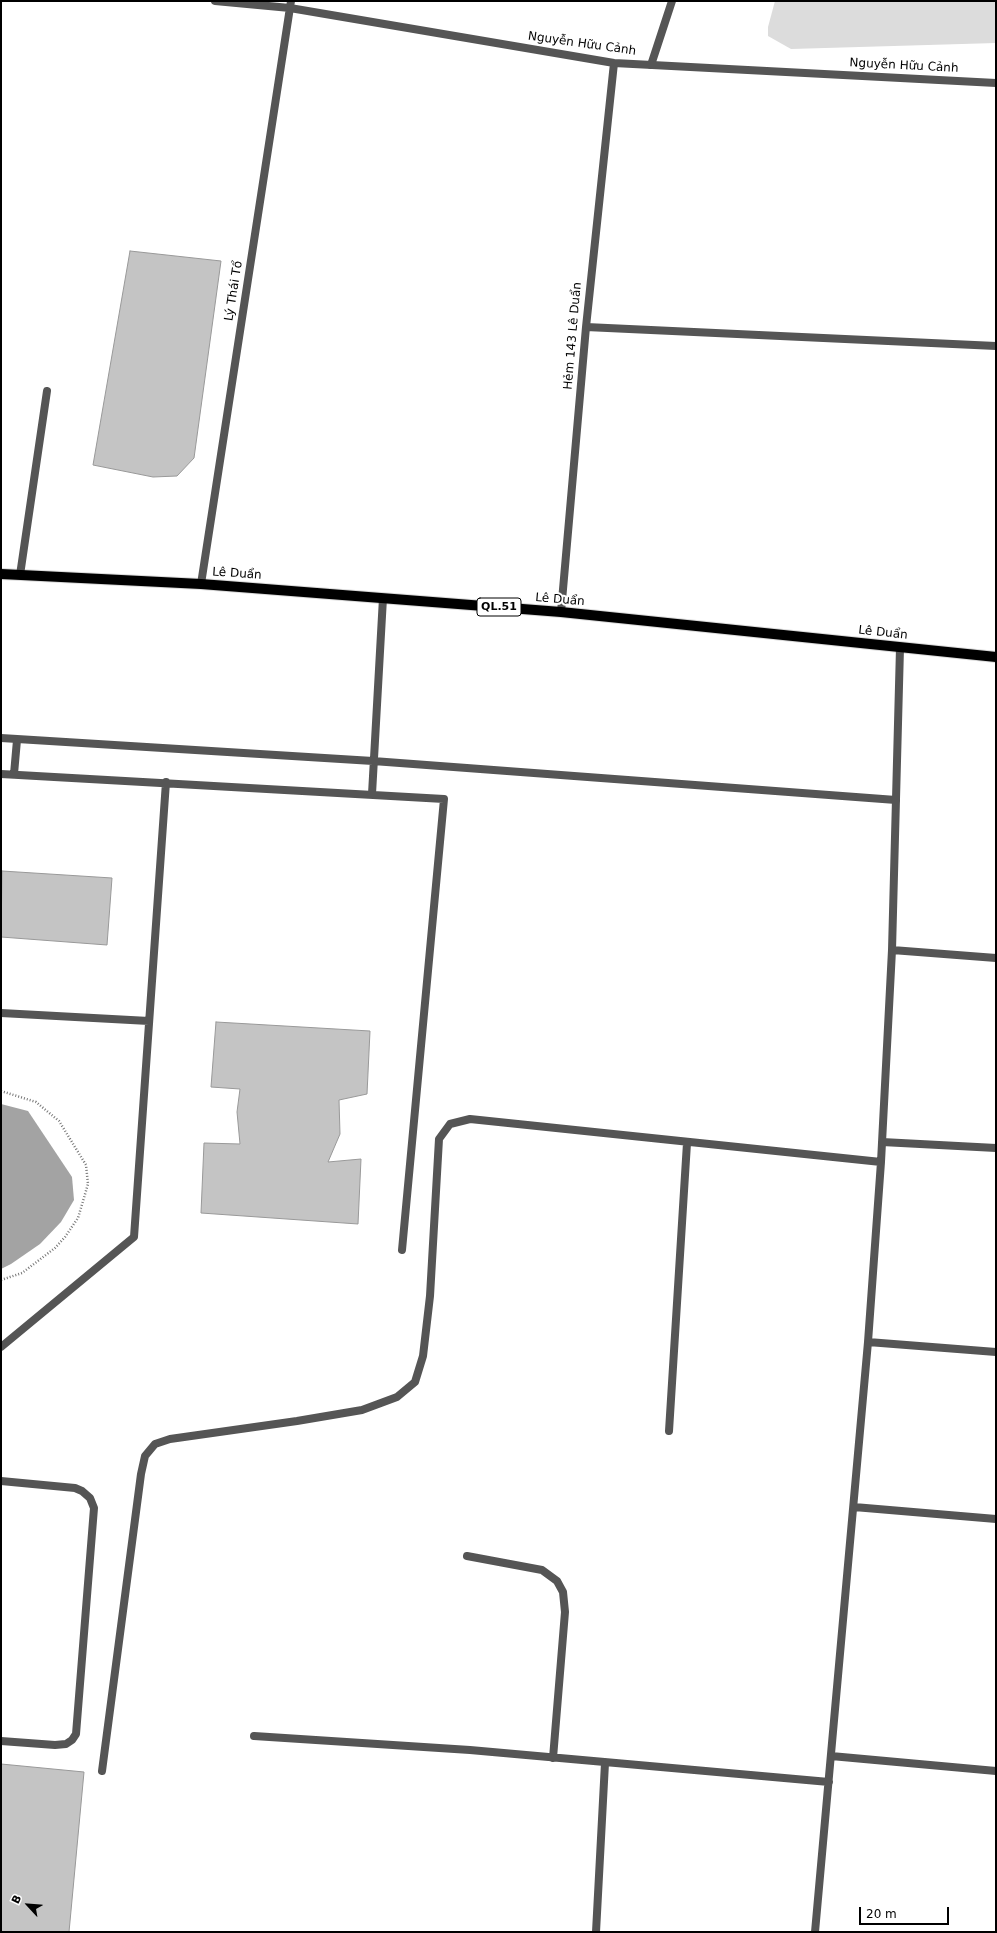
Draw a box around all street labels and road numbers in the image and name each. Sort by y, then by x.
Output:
street label: Nguyễn Hữu Cảnh [527,29,637,59]
street label: Nguyễn Hữu Cảnh [849,56,959,76]
street label: Lý Thái Tổ [222,260,246,322]
street label: Hẻm 143 Lê Duẩn [561,282,585,390]
street label: Lê Duẩn [212,565,262,583]
street label: Lê Duẩn [535,591,585,609]
road number: QL.51 [477,598,521,616]
street label: Lê Duẩn [858,623,908,643]

